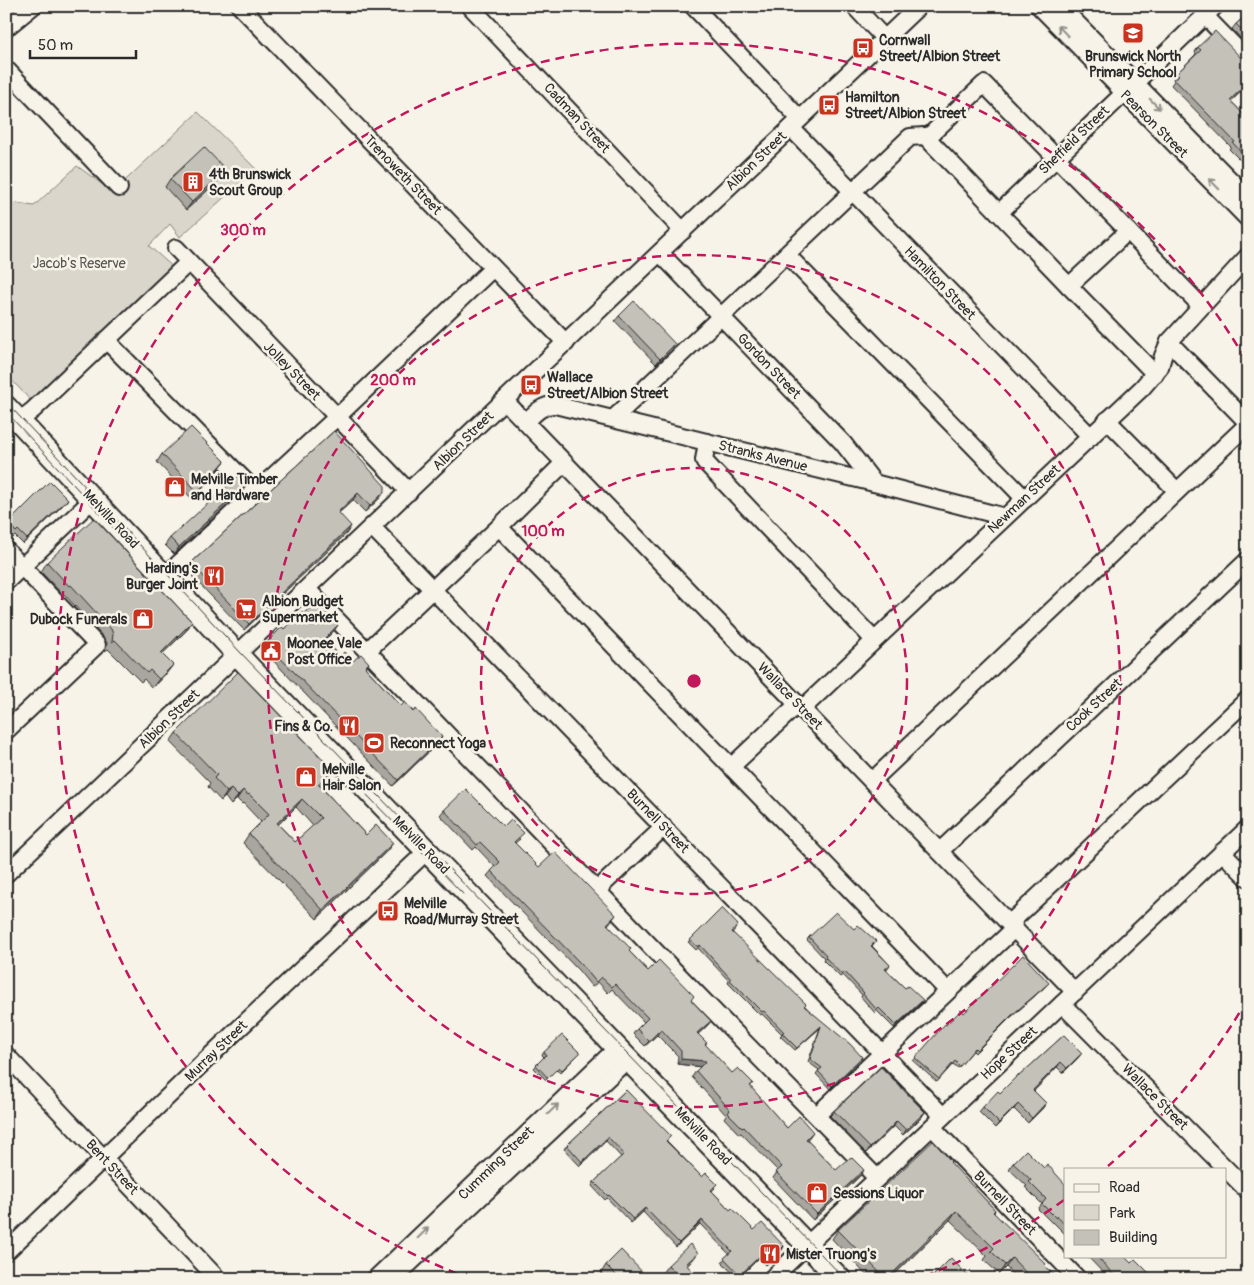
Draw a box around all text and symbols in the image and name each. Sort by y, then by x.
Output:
school or university icon: Brunswick North Primary School [1121,21,1145,45]
one-way arrow [1057,24,1069,37]
scale bar [30,28,136,60]
place label: Cornwall Street/Albion Street [879,32,1000,65]
text: 50 m [38,36,73,55]
bus stop icon: Cornwall Street/Albion Street [851,36,875,60]
place label: Brunswick North Primary School [1085,48,1181,81]
street label: Cadman Street [540,79,614,157]
street label: Pearson Street [1117,87,1192,162]
place label: Hamilton Street/Albion Street [845,89,966,122]
bus stop icon: Hamilton Street/Albion Street [817,93,841,117]
one-way arrow [1149,98,1161,110]
street label: Sheffield Street [1035,102,1113,178]
street label: Albion Street [722,128,790,194]
street label: Trenoweth Street [361,132,445,219]
place label: 4th Brunswick Scout Group [209,166,291,199]
building icon: 4th Brunswick Scout Group [181,170,205,194]
one-way arrow [1208,179,1220,191]
text: 300 m [220,221,266,240]
street label: Hamilton Street [901,243,980,324]
park label: Jacob's Reserve [32,255,126,272]
street label: Gordon Street [734,330,805,403]
street label: Jolley Street [260,338,324,404]
place label: Wallace Street/Albion Street [547,369,668,402]
text: 200 m [370,371,416,390]
bus stop icon: Wallace Street/Albion Street [519,373,543,397]
street label: Albion Street [429,408,497,474]
street label: Stranks Avenue [717,437,809,475]
street label: Newman Street [984,461,1064,537]
place label: Melville Timber and Hardware [191,471,279,504]
shop icon: Melville Timber and Hardware [163,475,187,499]
street label: Melville Road [79,486,143,552]
text: 100 m [522,522,564,541]
place label: Harding's Burger Joint [126,560,199,593]
restaurant icon: Harding's Burger Joint [202,564,226,588]
place label: Albion Budget Supermarket [262,593,344,626]
supermarket icon: Albion Budget Supermarket [234,597,258,621]
shop icon: Dubock Funerals [131,607,155,631]
place label: Dubock Funerals [30,611,128,628]
place label: Moonee Vale Post Office [287,635,363,668]
public building icon: Moonee Vale Post Office [259,639,283,663]
street label: Wallace Street [754,659,826,733]
centre of rings [685,672,703,690]
street label: Cook Street [1062,674,1126,735]
street label: Albion Street [135,686,203,752]
restaurant icon: Fins & Co. [337,714,361,738]
place label: Fins & Co. [274,718,333,735]
sports icon: Reconnect Yoga [362,731,386,755]
place label: Reconnect Yoga [390,735,486,752]
place label: Melville Hair Salon [322,761,381,794]
shop icon: Melville Hair Salon [294,765,318,789]
street label: Burnell Street [623,785,693,857]
street label: Melville Road [389,812,453,878]
place label: Melville Road/Murray Street [404,895,519,928]
bus stop icon: Melville Road/Murray Street [376,899,400,923]
street label: Murray Street [181,1017,251,1085]
street label: Hope Street [977,1022,1041,1083]
street label: Wallace Street [1118,1060,1192,1134]
one-way arrow [547,1103,559,1115]
street label: Melville Road [671,1103,735,1169]
street label: Cumming Street [455,1122,538,1203]
street label: Bent Street [82,1136,142,1198]
street label: Burnell Street [970,1167,1040,1239]
legend [1064,1168,1226,1258]
text: Road [1109,1178,1140,1197]
shop icon: Sessions Liquor [805,1181,829,1205]
place label: Sessions Liquor [833,1185,925,1202]
text: Park [1109,1204,1136,1223]
one-way arrow [417,1227,429,1239]
text: Building [1109,1228,1157,1247]
restaurant icon: Mister Truong's [758,1242,782,1266]
place label: Mister Truong's [786,1246,877,1263]

